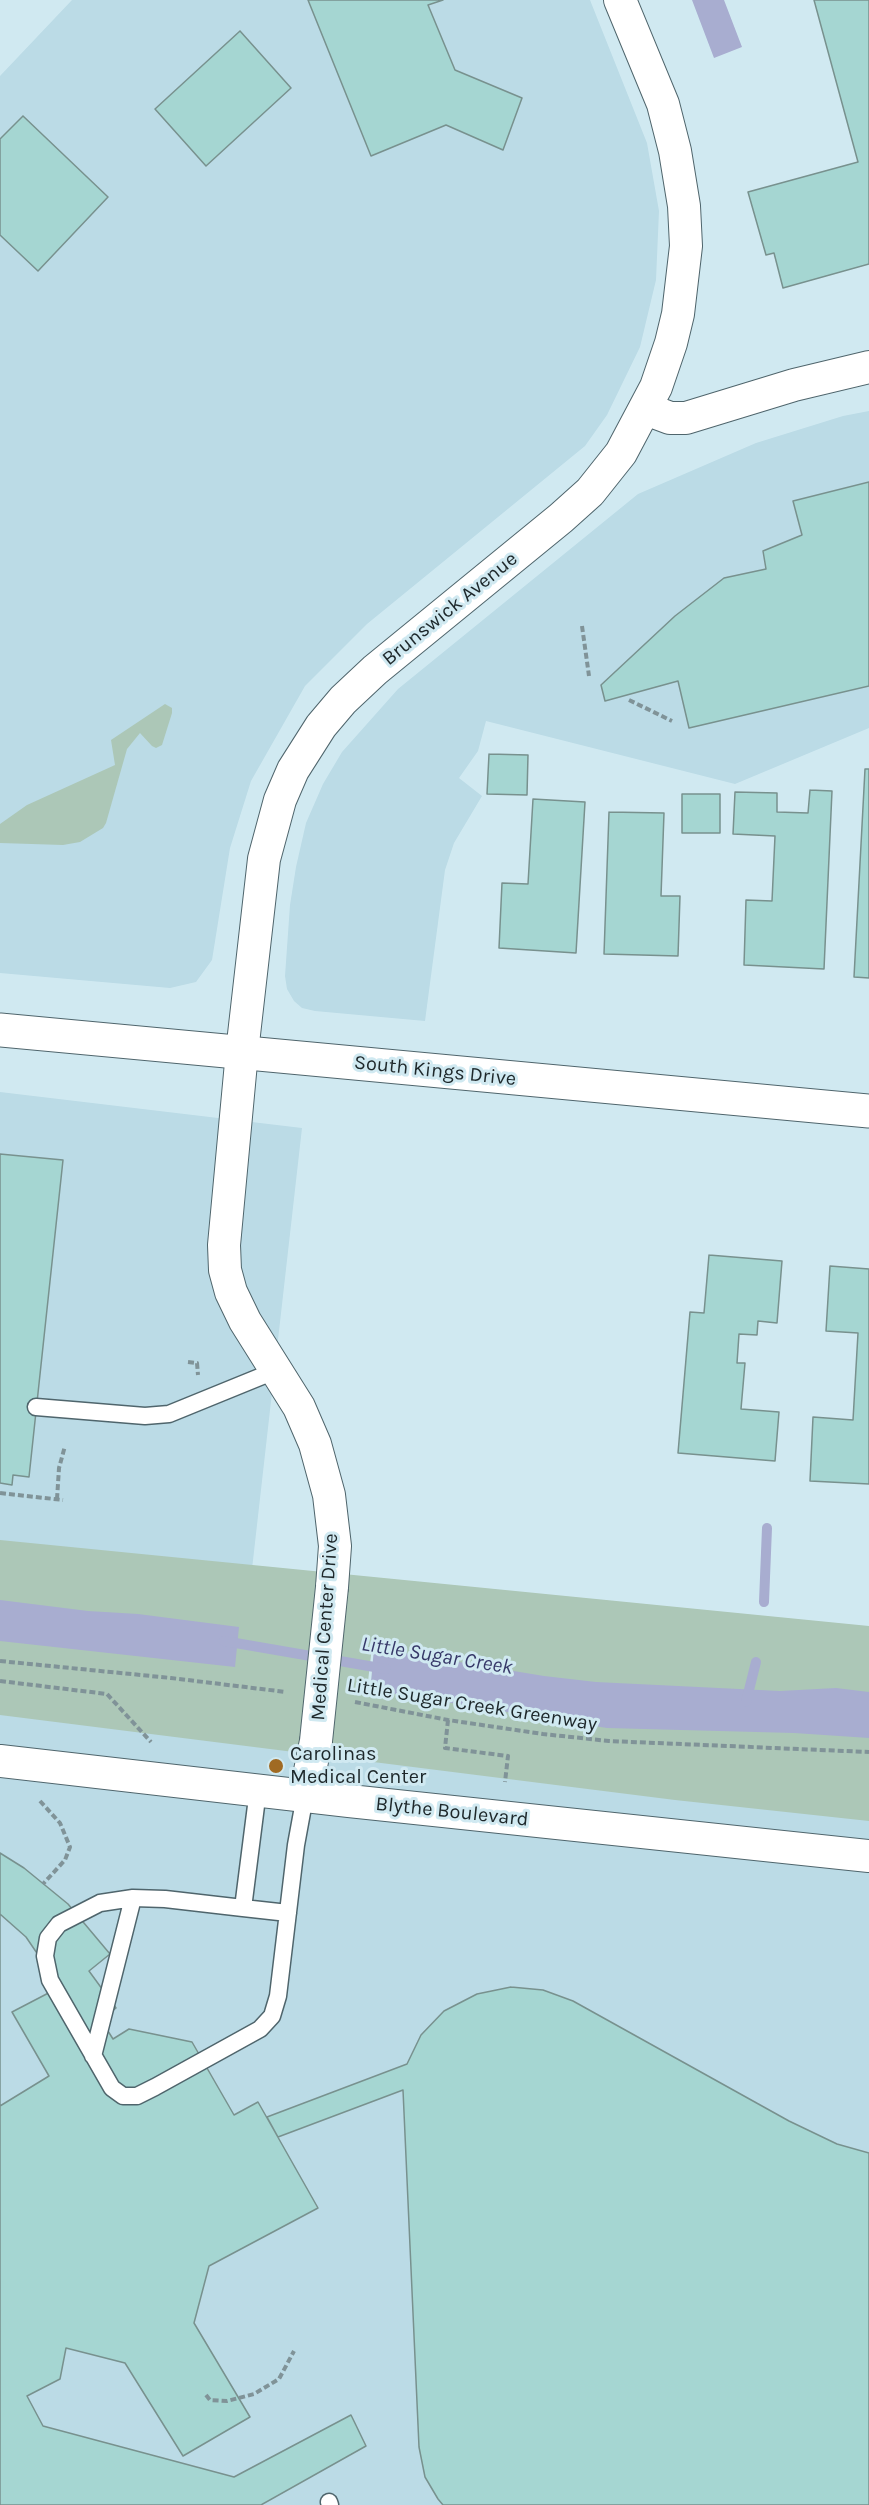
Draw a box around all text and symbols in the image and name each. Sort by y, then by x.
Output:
street label: Brunswick Avenue [378,547,522,671]
street label: South Kings Drive [353,1051,517,1091]
street label: Medical Center Drive [306,1533,344,1721]
water label: Little Sugar Creek [360,1632,514,1680]
street label: Little Sugar Creek Greenway [345,1673,599,1737]
place label: Carolinas Medical Center [290,1742,426,1789]
marker: Carolinas Medical Center [267,1757,285,1775]
street label: Blythe Boulevard [374,1792,530,1832]

